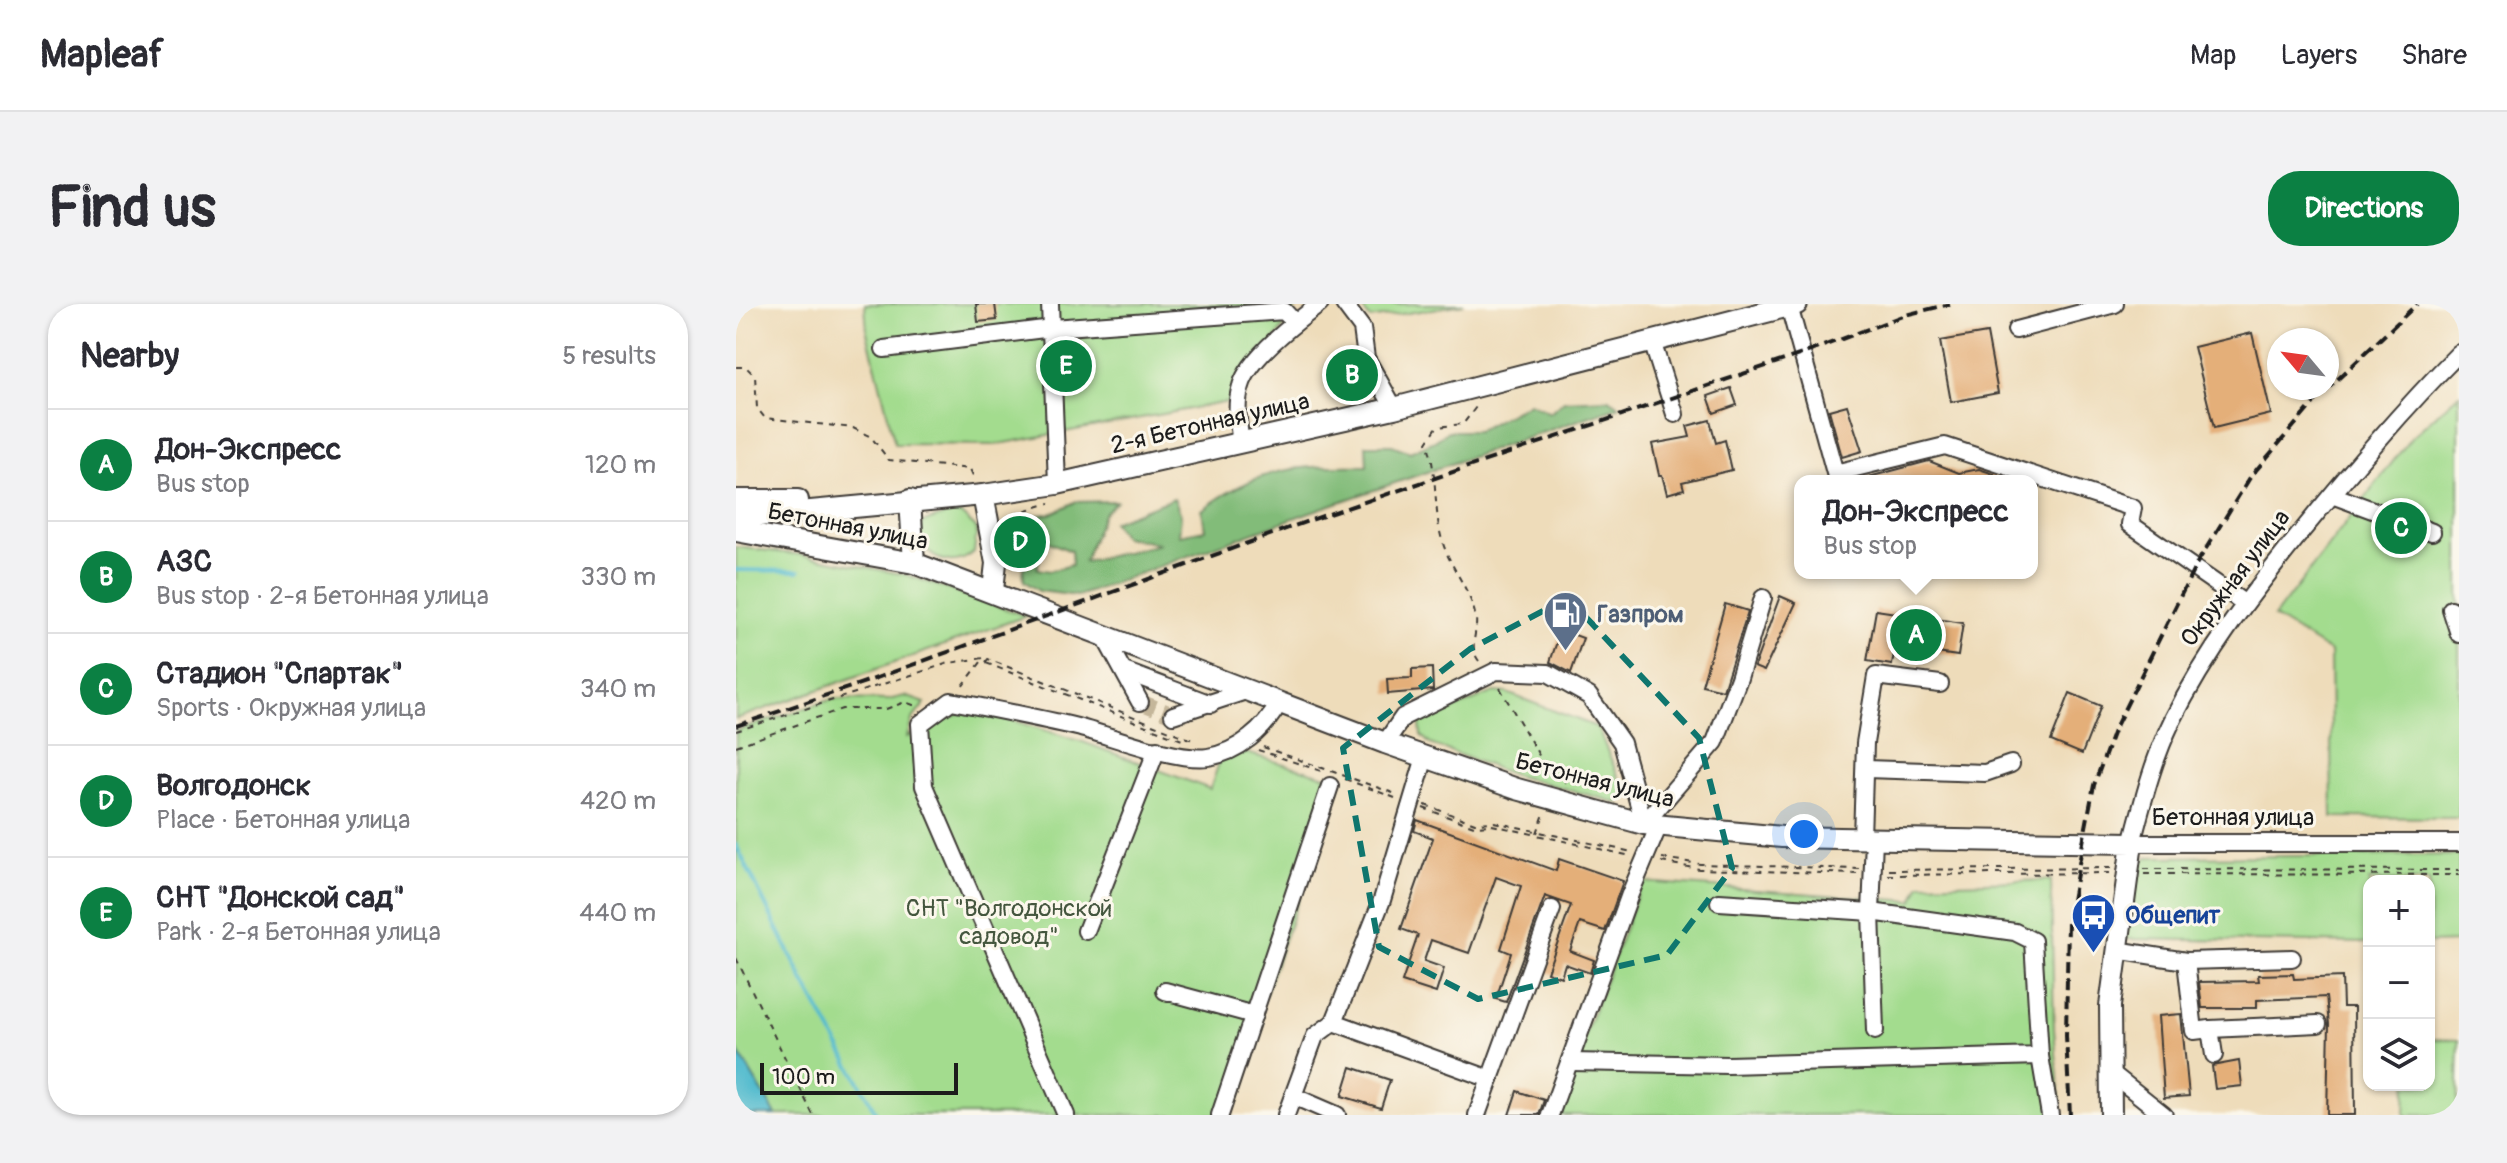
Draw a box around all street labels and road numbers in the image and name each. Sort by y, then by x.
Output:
street label: 2-я Бетонная улица [1108,387,1312,460]
street label: Бетонная улица [765,497,930,556]
street label: Окружная улица [2174,504,2296,652]
street label: Бетонная улица [1513,747,1677,814]
street label: Бетонная улица [2152,803,2314,832]

